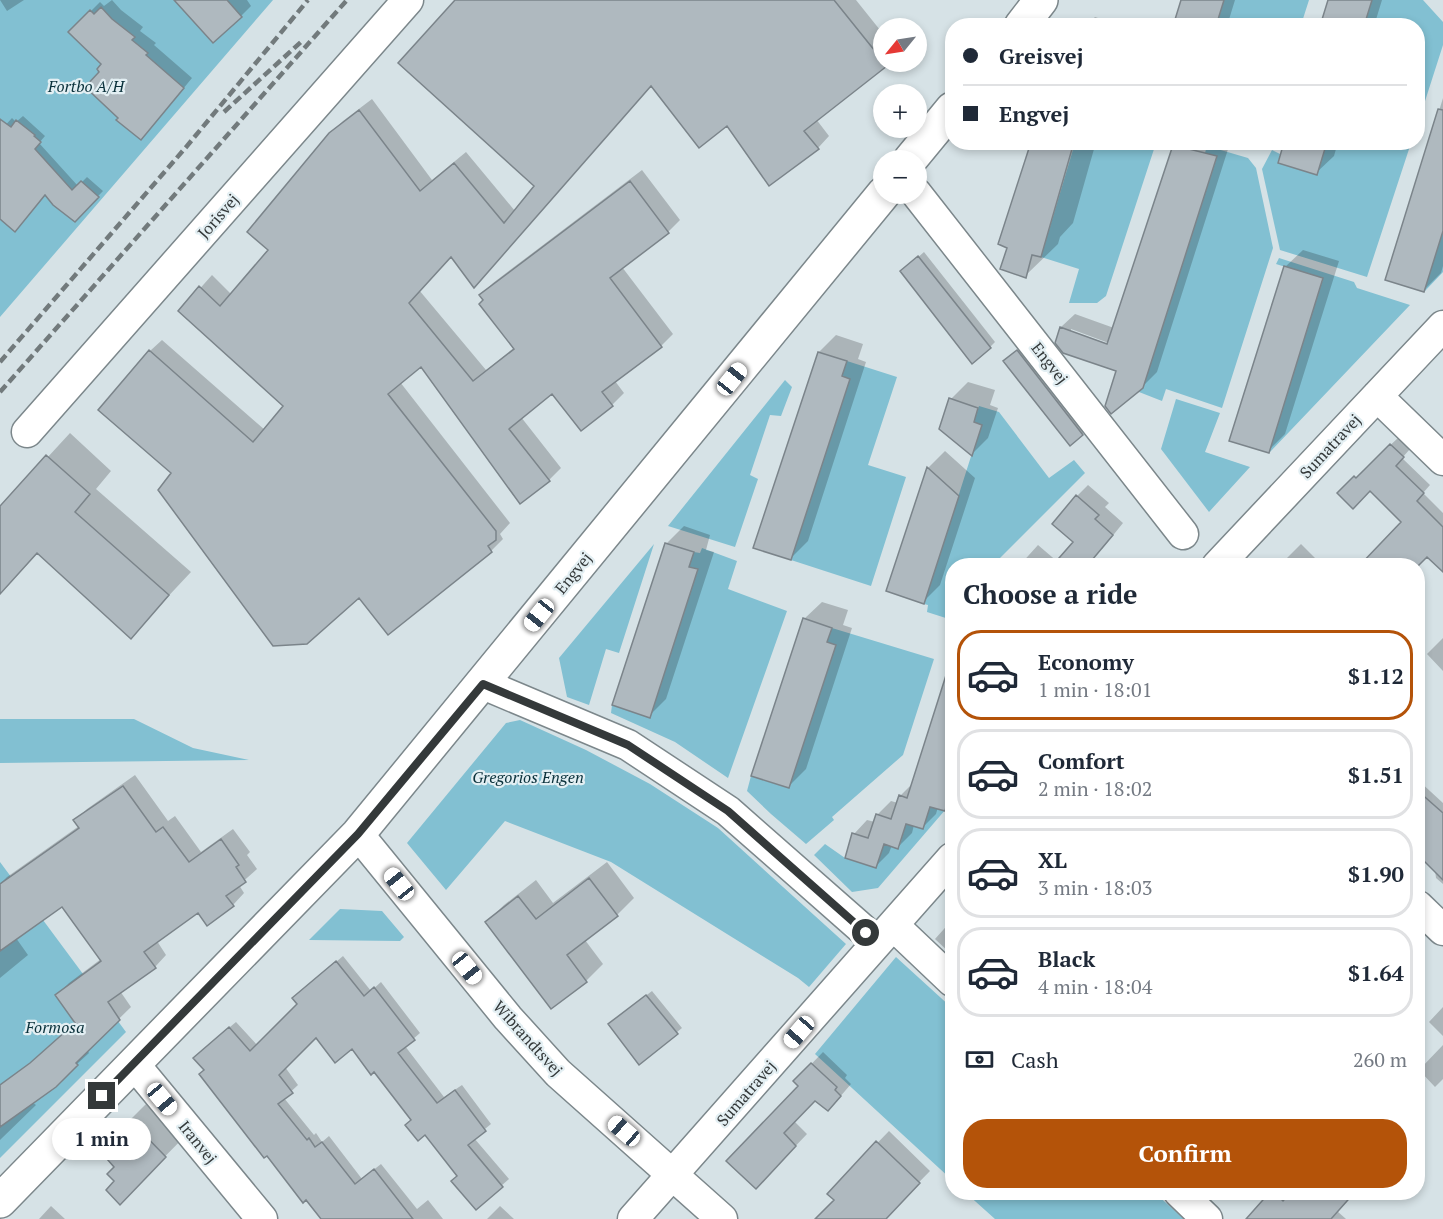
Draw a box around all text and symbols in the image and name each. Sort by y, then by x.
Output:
north arrow [873,18,927,72]
map controls [873,18,927,204]
text: Greisvej [999,41,1084,70]
park label: Fortbo A/H [47,75,126,97]
button: + [873,84,927,138]
text: Engvej [999,99,1069,128]
button: − [873,150,927,204]
street label: Jorisvej [192,189,244,243]
street label: Engvej [1027,337,1073,389]
car [714,359,750,399]
street label: Sumatravej [1295,409,1365,483]
street label: Engvej [549,548,597,598]
text: Choose a ride [963,576,1138,612]
car [521,595,557,635]
text: Economy [1038,647,1134,676]
icon: car [966,648,1020,702]
text: $1.12 [1348,661,1404,690]
text: 1 min · 18:01 [1038,676,1152,703]
text: Comfort [1038,746,1124,775]
icon: car [966,747,1020,801]
text: $1.51 [1348,760,1404,789]
park label: Gregorios Engen [472,766,584,788]
text: 2 min · 18:02 [1038,775,1152,802]
text: XL [1038,845,1067,874]
icon: car [966,846,1020,900]
text: $1.90 [1348,859,1404,888]
car [381,864,417,904]
text: 3 min · 18:03 [1038,874,1152,901]
route start [852,919,879,946]
text: Black [1038,944,1095,973]
icon: car [966,945,1020,999]
car [449,948,485,988]
text: $1.64 [1348,958,1404,987]
text: 4 min · 18:04 [1038,973,1152,1000]
street label: Wibrandtsvej [488,996,568,1080]
car [780,1013,818,1051]
park label: Formosa [24,1016,85,1038]
icon: cash [963,1043,996,1076]
text: Cash [1011,1045,1059,1074]
text: 260 m [1353,1046,1407,1073]
street label: Sumatravej [711,1055,781,1131]
car [144,1079,180,1119]
route end [88,1082,115,1109]
car [605,1112,643,1150]
street label: Iranvej [174,1116,222,1168]
callout: 1 min [52,1117,152,1159]
button: Confirm [963,1119,1407,1188]
text: 1 min [74,1125,129,1152]

